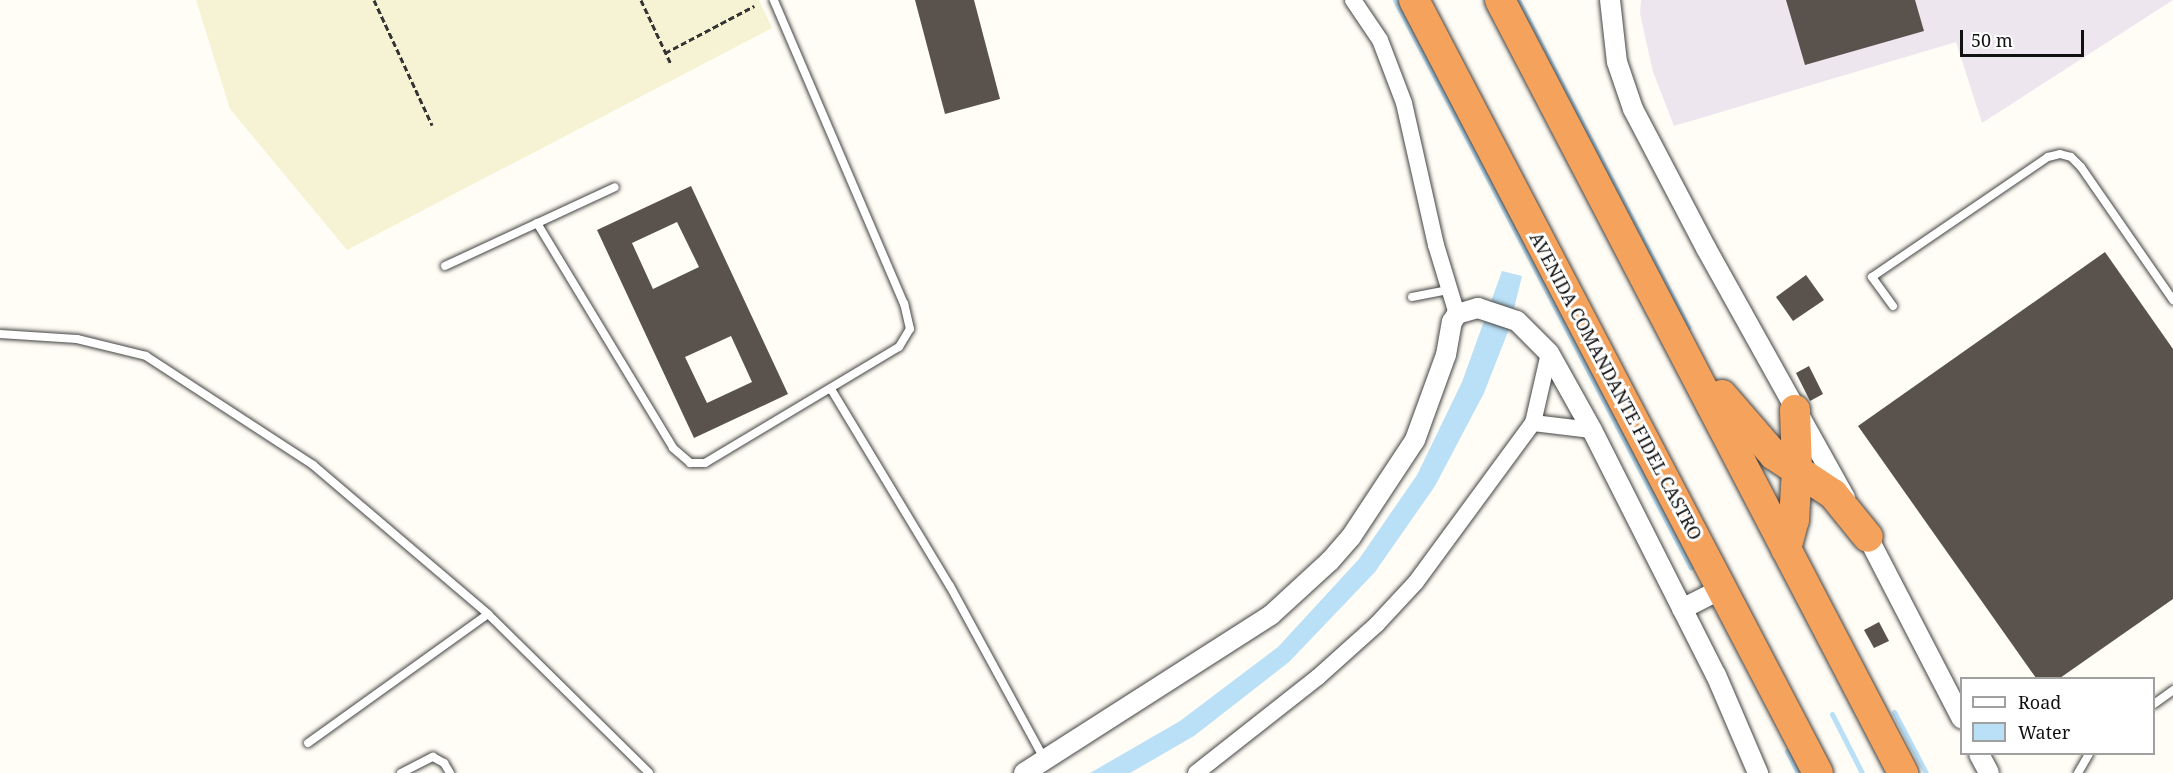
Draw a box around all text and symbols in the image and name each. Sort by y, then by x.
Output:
scale bar [1963,18,2088,56]
text: 50 m [1971,28,2013,52]
street label: AVENIDA COMANDANTE FIDEL CASTRO [1525,228,1707,544]
legend [1960,677,2155,755]
text: Road [2018,690,2061,714]
text: Water [2018,720,2070,744]

